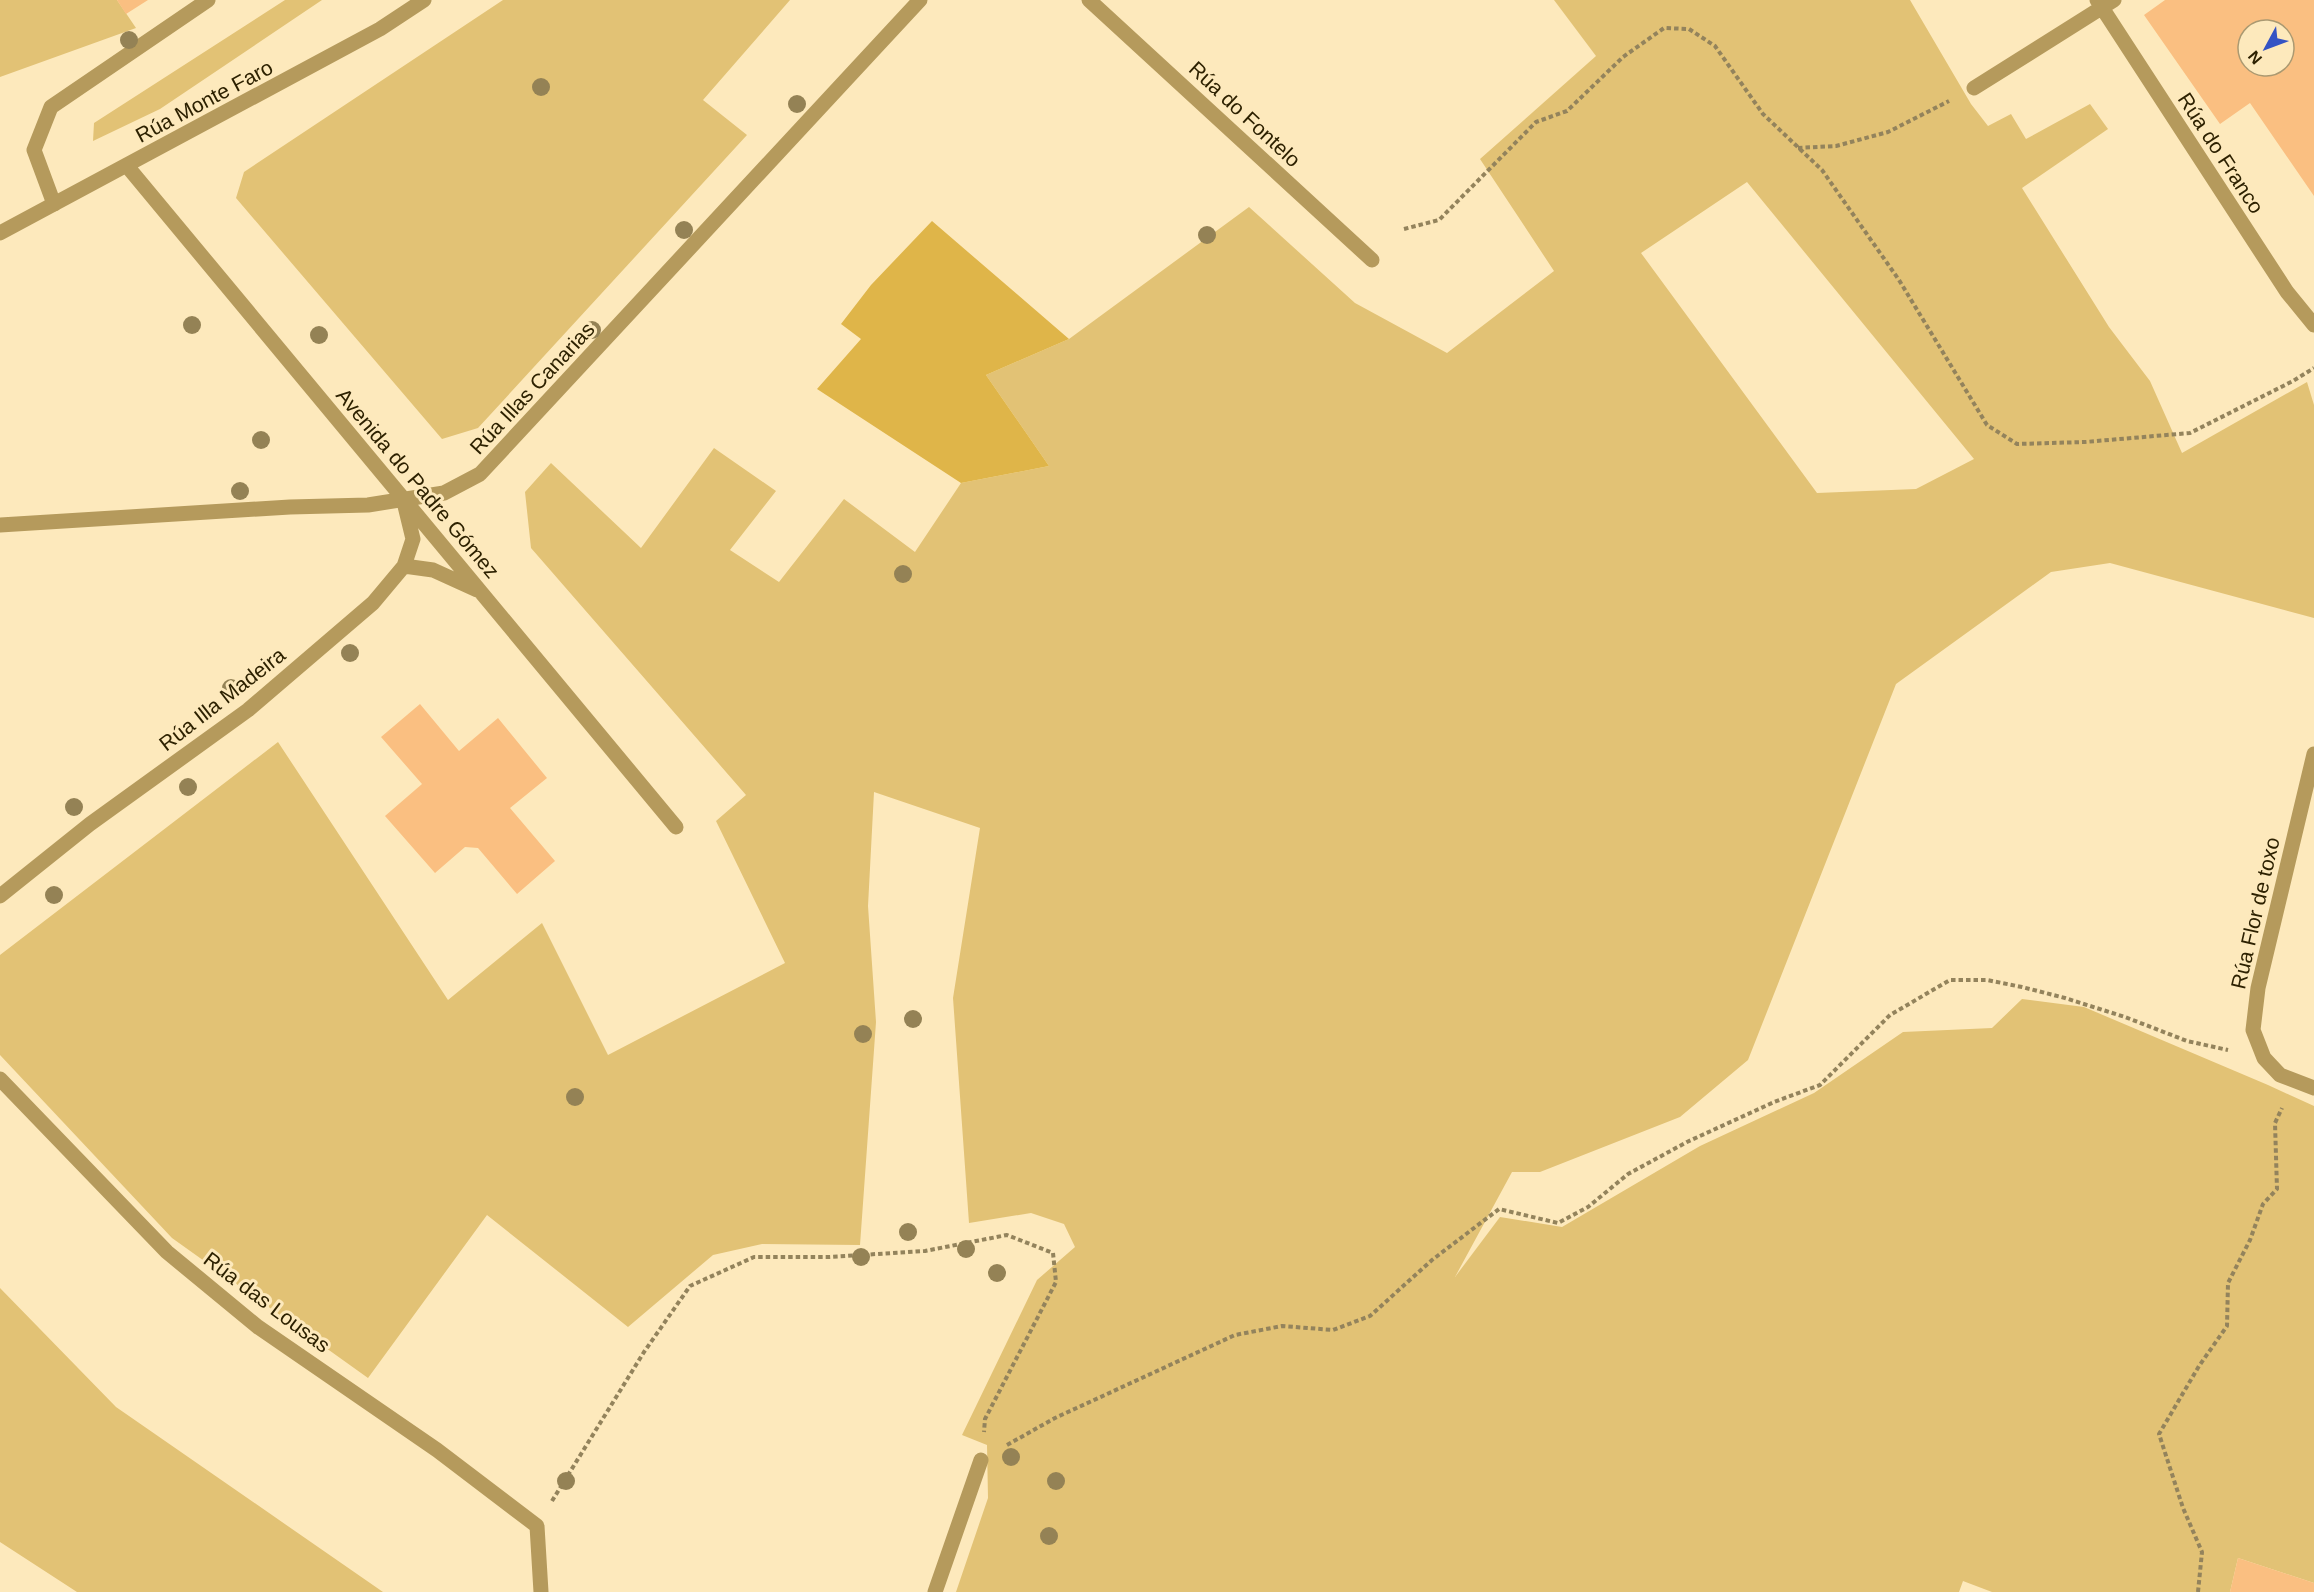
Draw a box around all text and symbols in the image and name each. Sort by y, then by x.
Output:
north arrow [2236,18,2296,78]
text: N [2245,48,2265,67]
street label: Rúa Monte Faro [132,55,276,147]
street label: Rúa do Fontelo [1185,57,1305,171]
street label: Rúa do Franco [2174,88,2268,218]
street label: Rúa Illas Canarias [465,317,599,459]
street label: Avenida do Padre Gómez [332,384,504,582]
street label: Rúa Illa Madeira [155,643,290,755]
street label: Rúa Flor de toxo [2226,835,2284,991]
street label: Rúa das Lousas [199,1247,335,1357]

